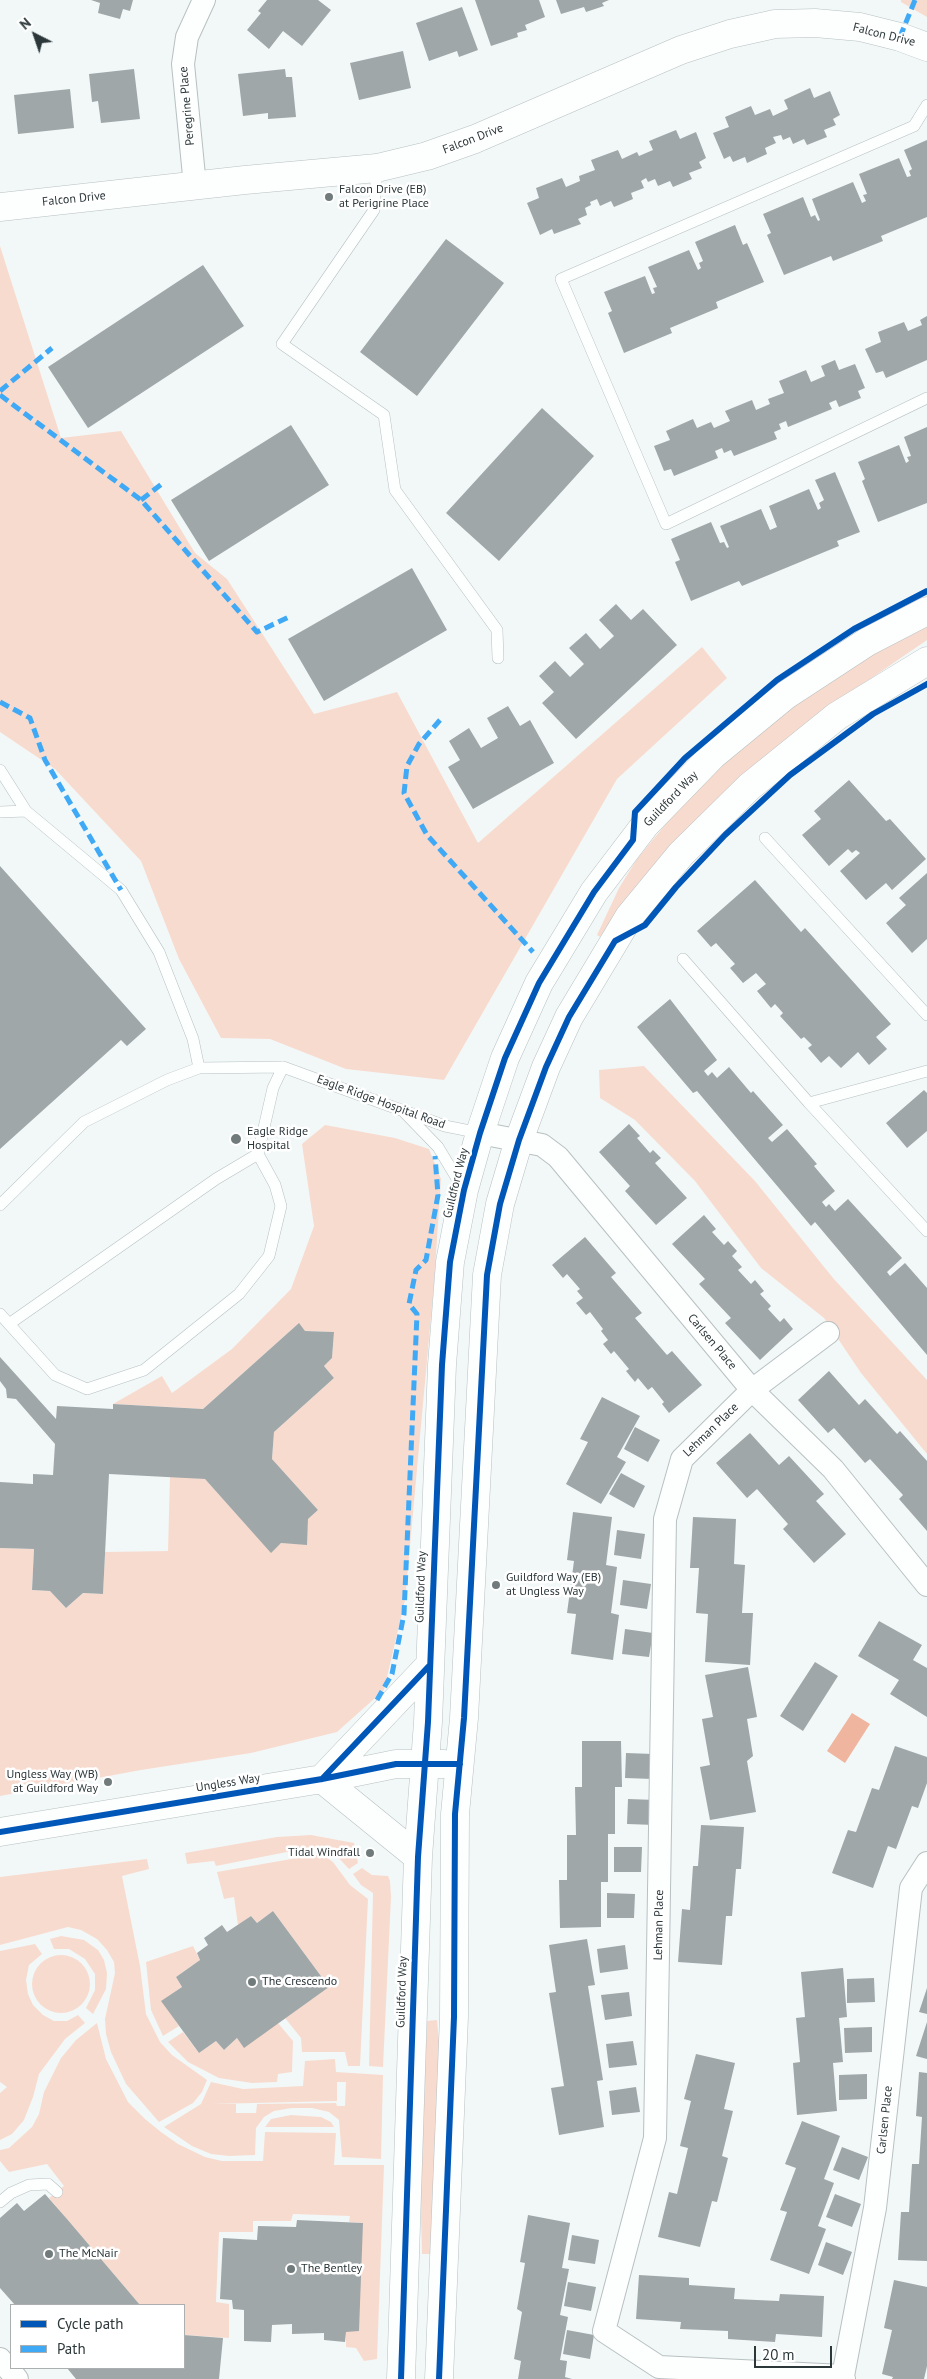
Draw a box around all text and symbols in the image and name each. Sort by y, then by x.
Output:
north arrow [10,10,60,60]
text: N [16,14,35,33]
street label: Falcon Drive [851,20,917,50]
street label: Peregrine Place [176,66,198,146]
street label: Falcon Drive [441,121,505,157]
place label: Falcon Drive (EB) at Perigrine Place [339,183,429,211]
street label: Falcon Drive [41,189,107,209]
marker: Falcon Drive (EB) at Perigrine Place [323,191,335,203]
street label: Guildford Way [641,768,701,830]
street label: Eagle Ridge Hospital Road [315,1072,447,1132]
place label: Eagle Ridge Hospital [247,1125,308,1153]
marker: Eagle Ridge Hospital [229,1132,243,1146]
street label: Guildford Way [440,1146,472,1220]
street label: Carlsen Place [684,1311,740,1373]
street label: Lehman Place [680,1400,742,1460]
street label: Guildford Way [413,1551,429,1623]
place label: Guildford Way (EB) at Ungless Way [506,1571,601,1599]
marker: Guildford Way (EB) at Ungless Way [490,1579,502,1591]
place label: Ungless Way (WB) at Guildford Way [6,1768,98,1796]
street label: Ungless Way [195,1771,261,1795]
marker: Ungless Way (WB) at Guildford Way [102,1776,114,1788]
place label: Tidal Windfall [288,1846,360,1860]
marker: Tidal Windfall [364,1847,376,1859]
street label: Lehman Place [651,1889,667,1961]
street label: Guildford Way [394,1956,410,2028]
place label: The Crescendo [262,1975,337,1989]
marker: The Crescendo [246,1976,258,1988]
street label: Carlsen Place [874,2085,896,2155]
place label: The McNair [59,2247,118,2261]
marker: The McNair [43,2248,55,2260]
place label: The Bentley [301,2262,362,2276]
marker: The Bentley [285,2263,297,2275]
legend [10,2304,185,2369]
text: Cycle path [57,2314,123,2333]
scale bar [757,2336,834,2368]
text: Path [57,2339,86,2358]
text: 20 m [762,2345,795,2364]

